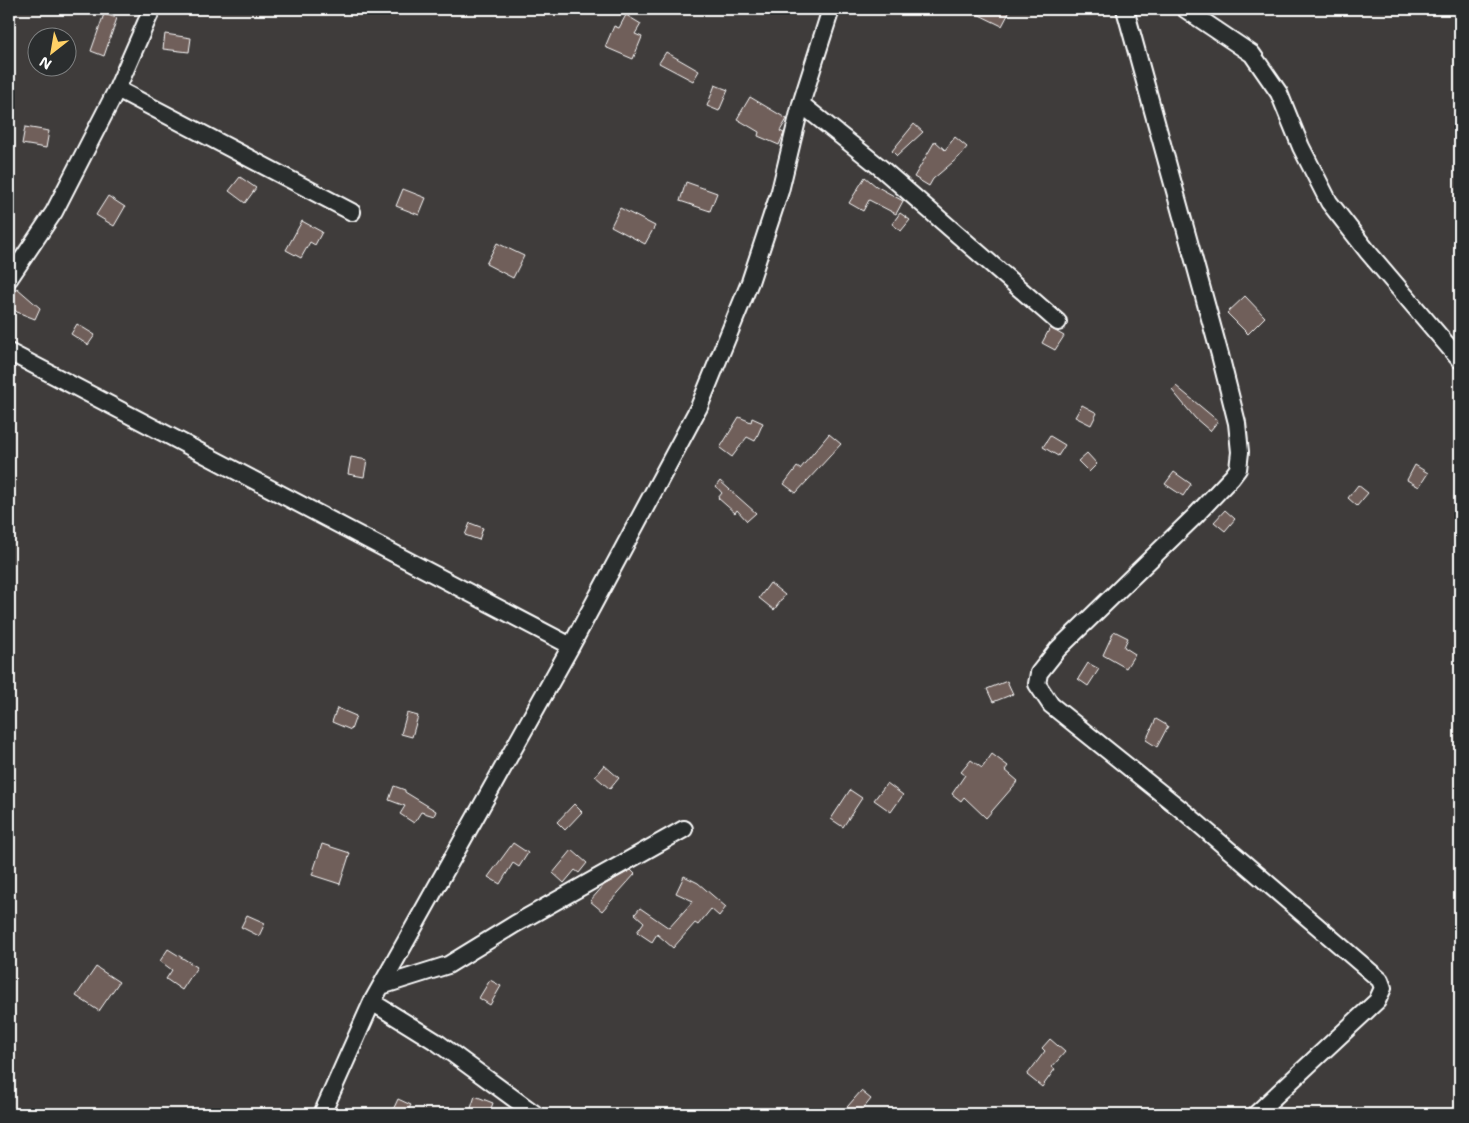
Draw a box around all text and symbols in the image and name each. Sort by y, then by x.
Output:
north arrow [28,28,78,78]
text: N [36,53,55,74]

